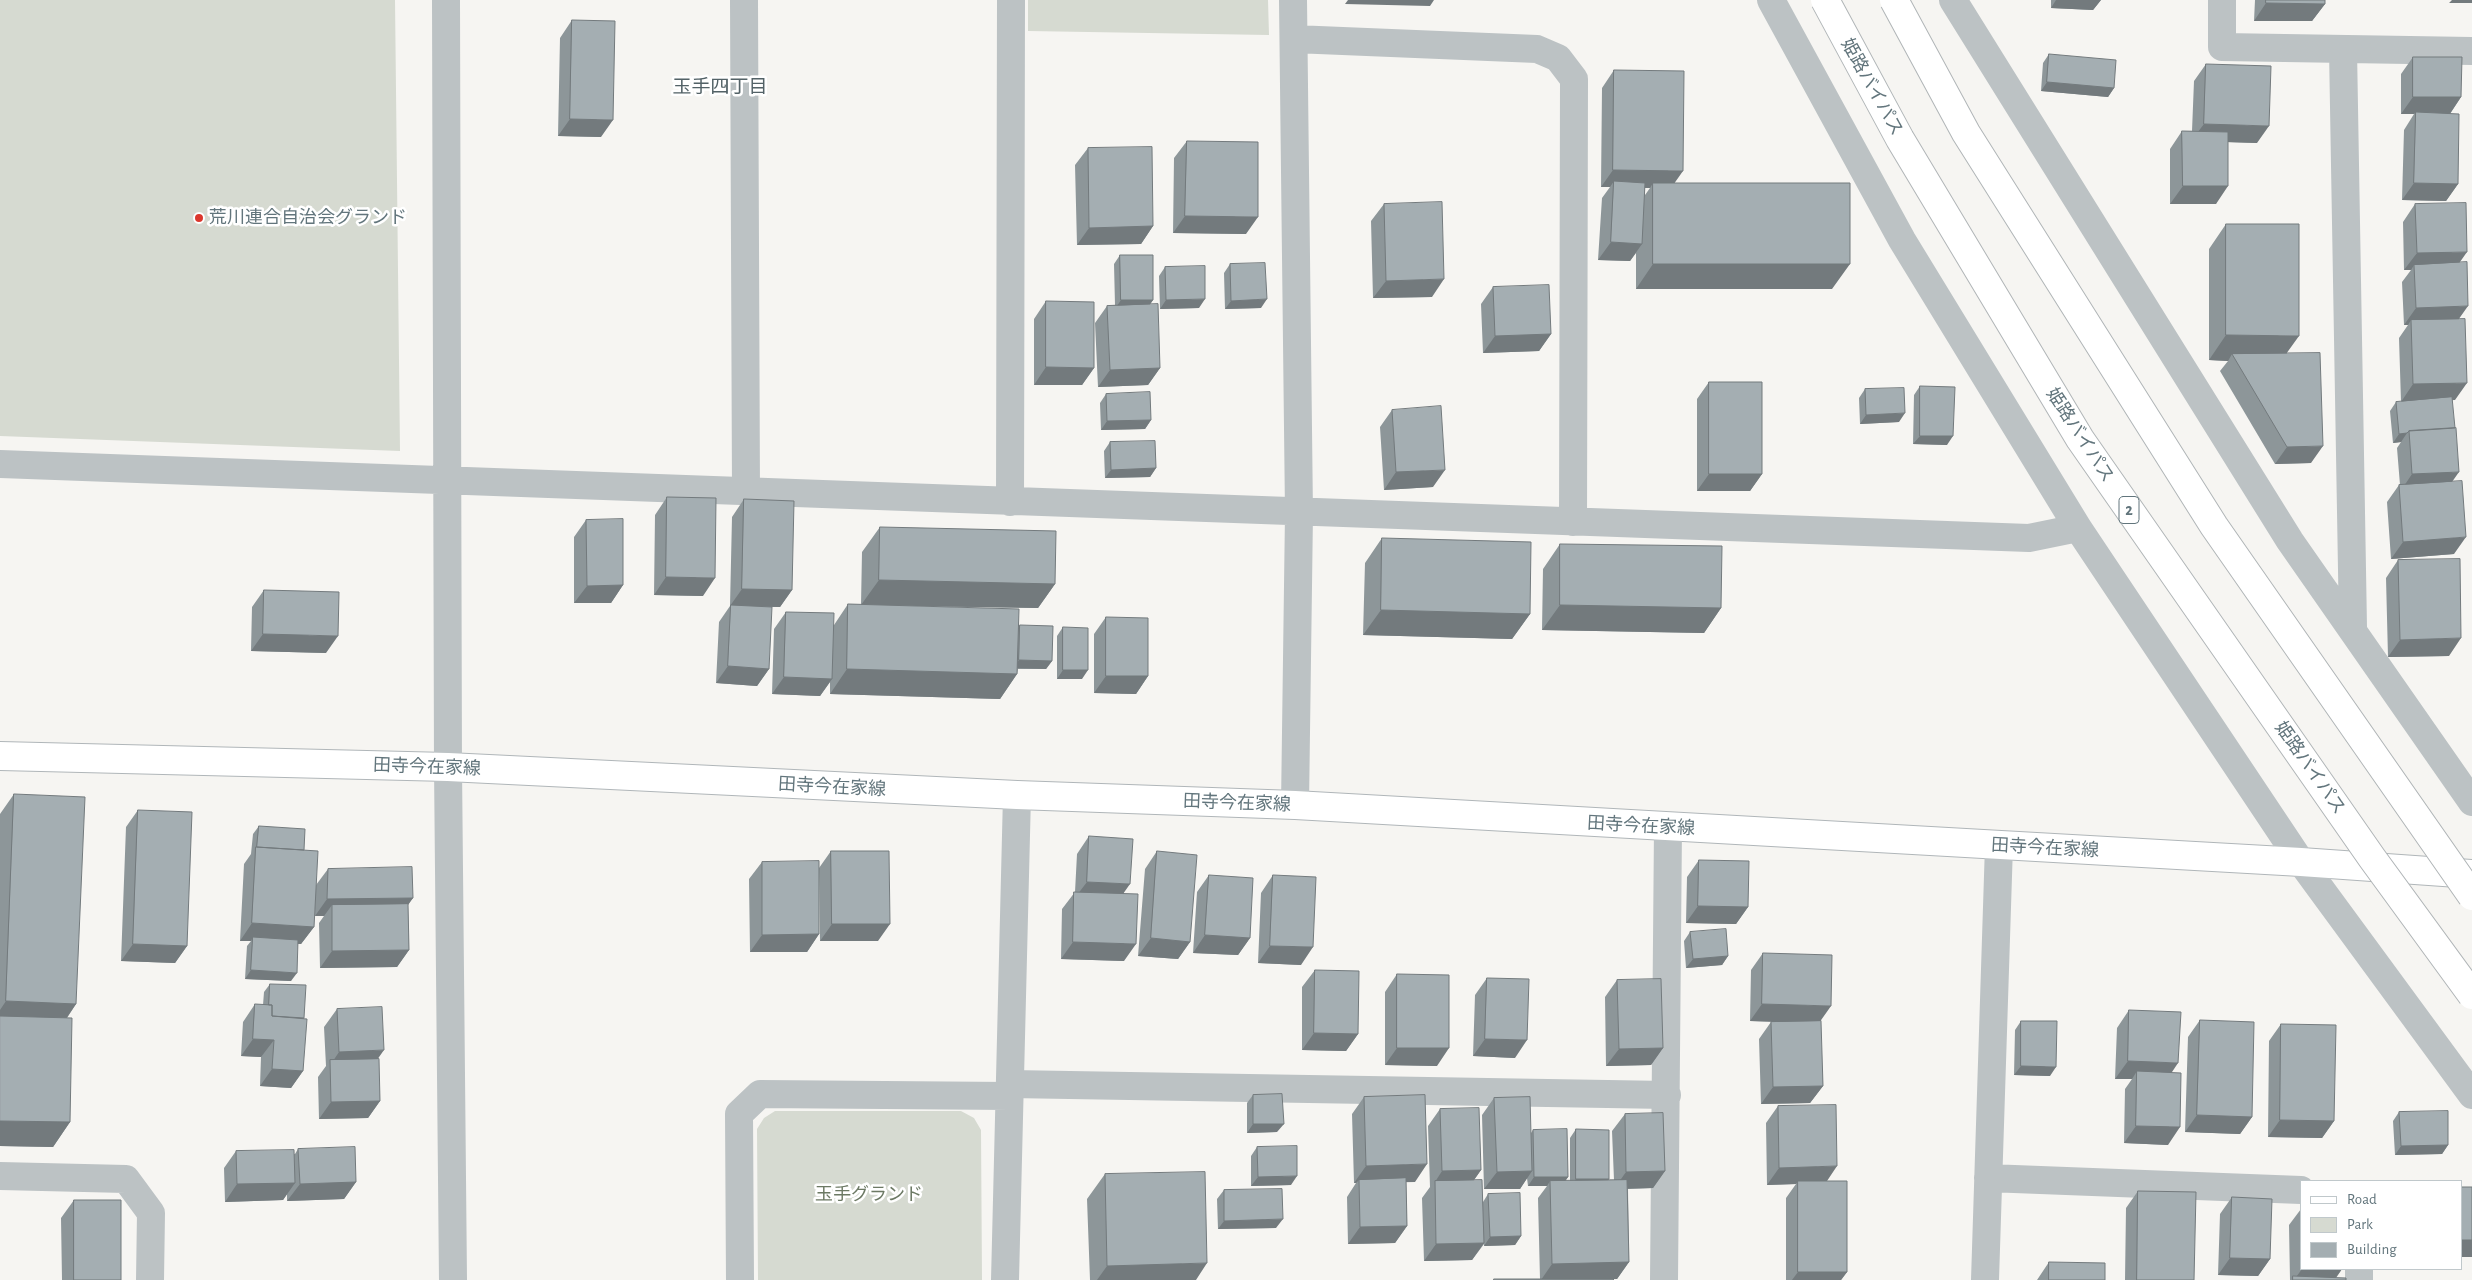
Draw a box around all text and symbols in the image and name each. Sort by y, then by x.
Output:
street label: 姫路バイパス [1836,35,1908,139]
district label: 玉手四丁目 [673,76,767,98]
place label: 荒川連合自治会グランド [209,207,407,229]
marker: 荒川連合自治会グランド [193,212,205,224]
street label: 姫路バイパス [2042,384,2118,486]
road number: 2 [2119,496,2139,524]
street label: 姫路バイパス [2270,718,2350,818]
street label: 田寺今在家線 [373,754,481,780]
street label: 田寺今在家線 [778,773,886,801]
street label: 田寺今在家線 [1183,790,1291,816]
street label: 田寺今在家線 [1587,812,1695,840]
street label: 田寺今在家線 [1991,834,2099,862]
legend [2300,1180,2462,1270]
park label: 玉手グランド [815,1184,923,1206]
text: Road [2347,1192,2377,1207]
text: Park [2347,1217,2373,1232]
text: Building [2347,1242,2397,1257]

